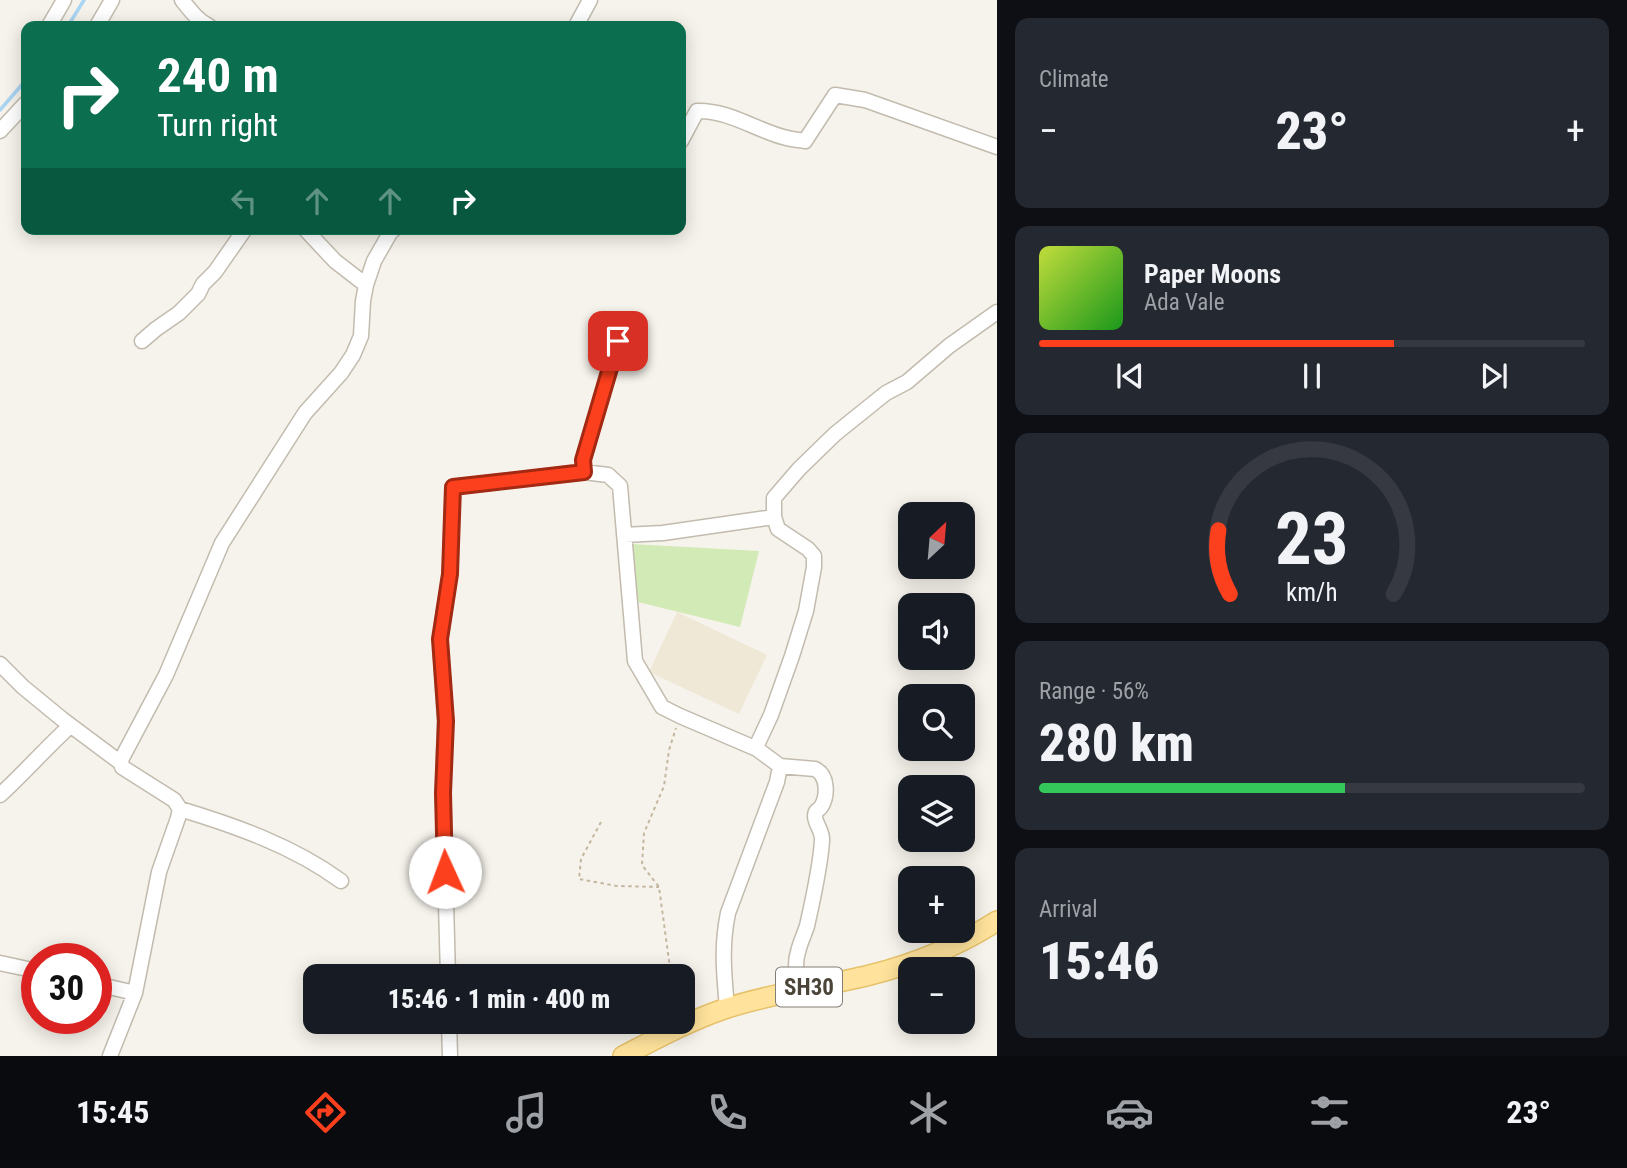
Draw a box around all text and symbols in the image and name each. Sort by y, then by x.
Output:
text: 240 m [157,47,279,104]
icon: right [42,49,133,140]
text: Climate [1039,66,1109,93]
text: 23° [1275,101,1349,162]
text: Turn right [157,106,278,144]
text: − [1039,109,1058,153]
text: + [1566,109,1585,153]
icon: left [225,182,263,220]
icon: ahead [298,182,336,220]
icon: ahead [371,182,409,220]
icon: right [444,182,482,220]
text: Paper Moons [1144,259,1281,289]
text: Ada Vale [1144,289,1224,316]
pin [588,311,648,371]
icon: arrive [599,322,637,360]
icon: previous [1111,357,1149,395]
icon: pause [1293,357,1331,395]
icon: next [1475,357,1513,395]
text: 23 [1275,496,1349,582]
north arrow [898,502,975,579]
map controls [898,502,975,1034]
text: km/h [1286,578,1338,607]
button: sound [898,593,975,670]
text: Range · 56% [1039,678,1149,705]
button: search [898,684,975,761]
text: 280 km [1039,713,1194,774]
button: layers [898,775,975,852]
position arrow [408,835,482,909]
button: + [898,866,975,943]
text: Arrival [1039,896,1098,923]
text: 15:46 [1039,931,1159,992]
speed limit sign: 30 [21,943,112,1034]
button: − [898,957,975,1034]
road number: SH30 [776,968,842,1006]
text: 15:46 · 1 min · 400 m [388,984,610,1014]
icon: directions [301,1088,350,1137]
icon: music [502,1088,551,1137]
icon: phone [703,1088,752,1137]
icon: climate [904,1088,953,1137]
icon: car [1105,1088,1154,1137]
icon: filters [1305,1088,1354,1137]
text: 15:45 [76,1093,149,1131]
text: 23° [1506,1093,1551,1131]

